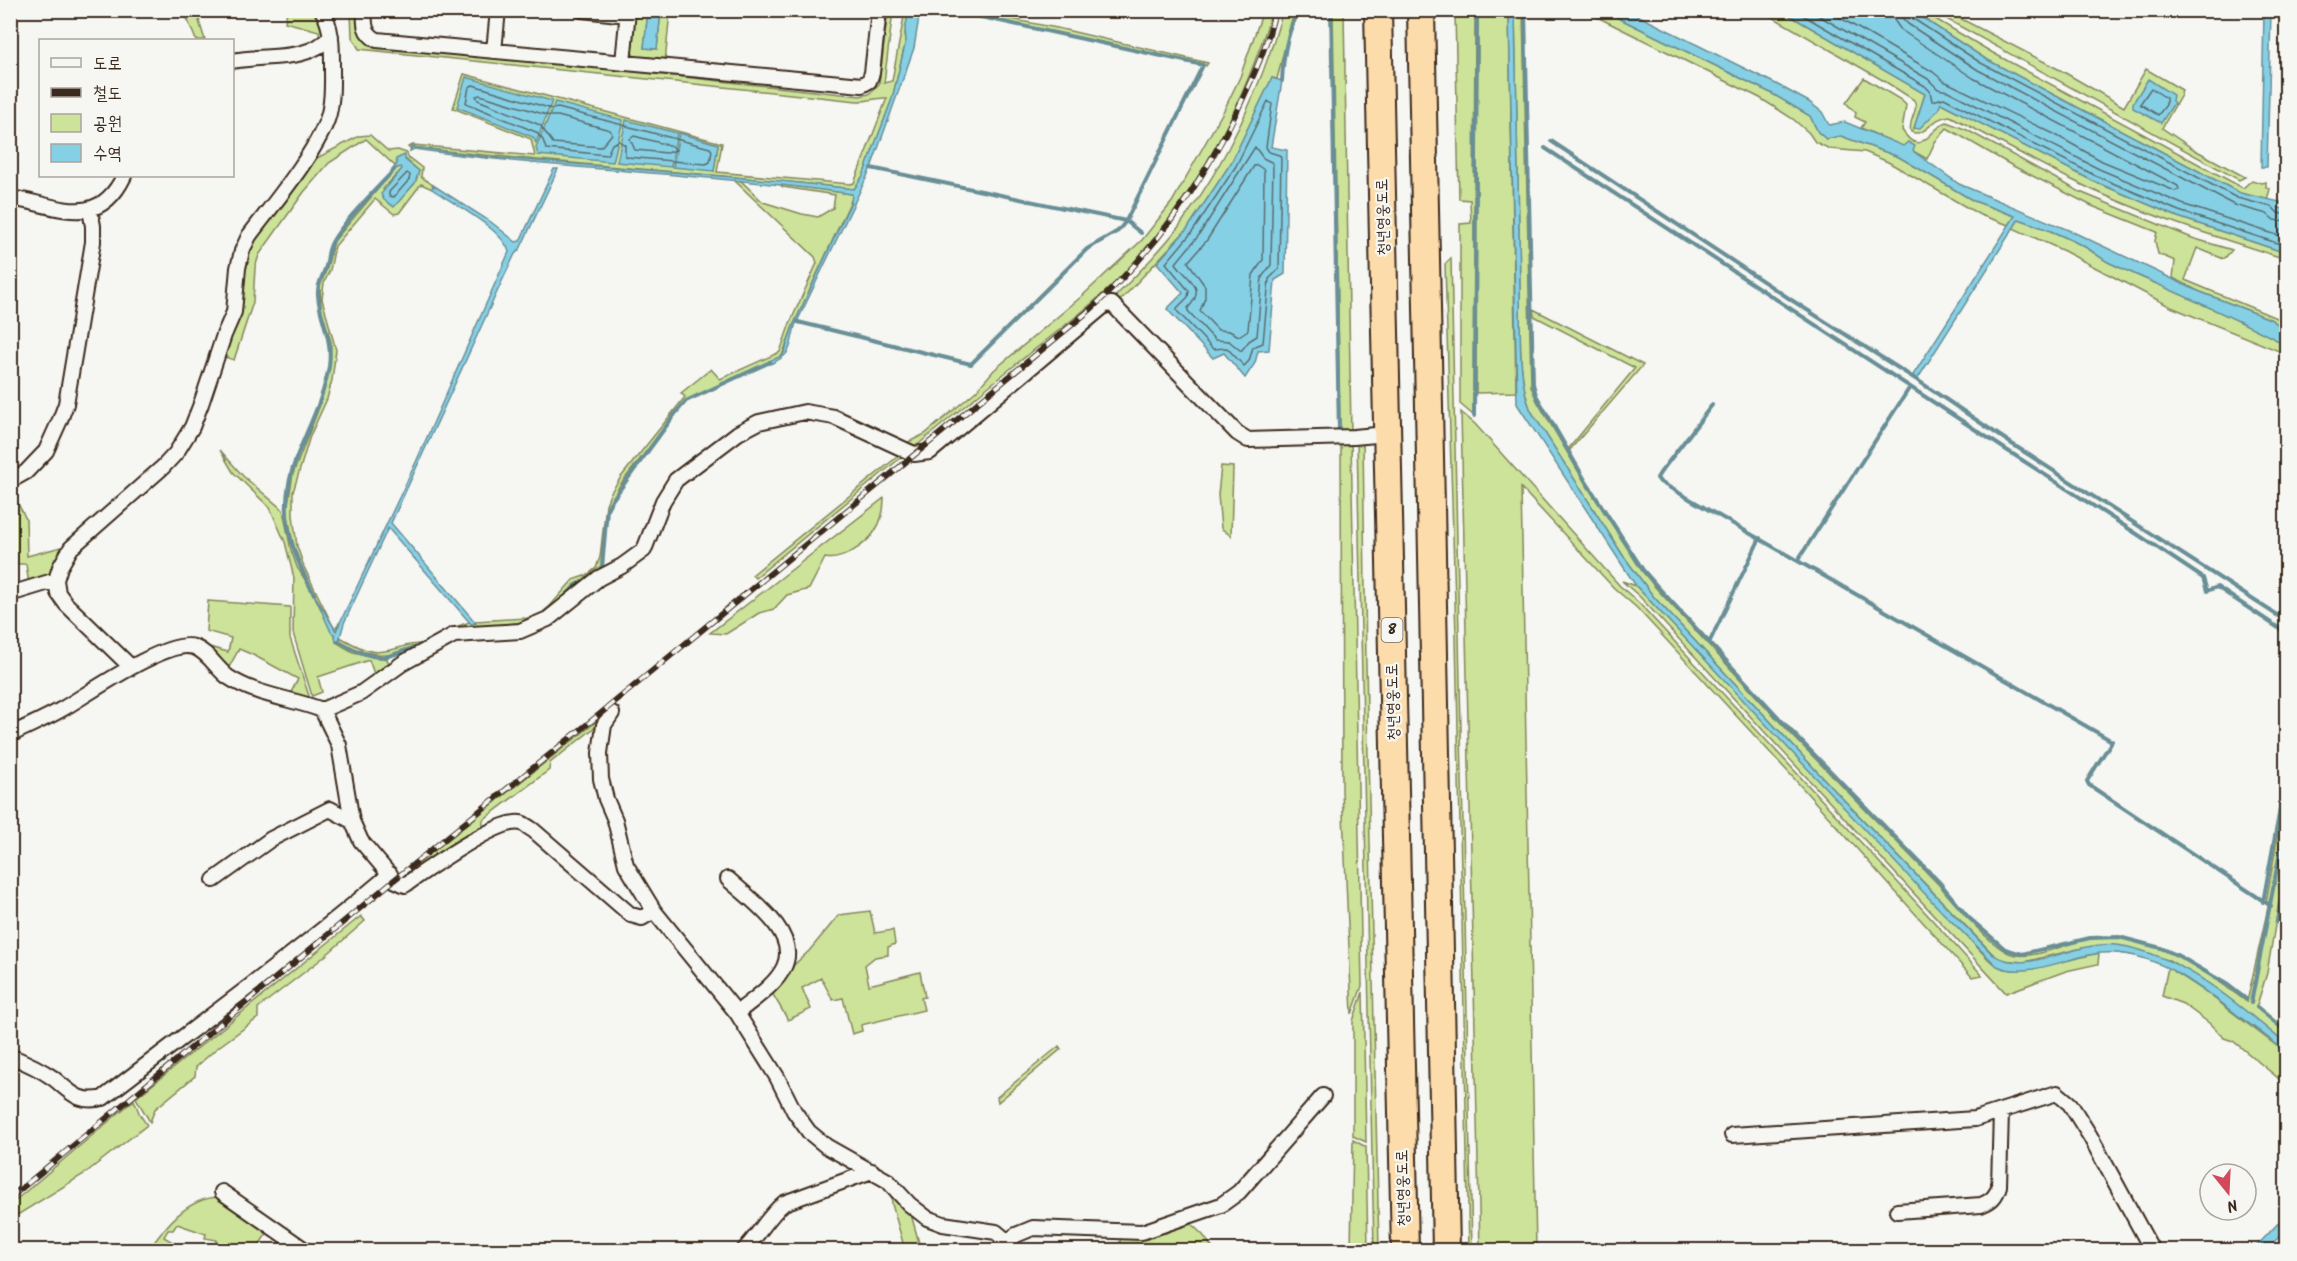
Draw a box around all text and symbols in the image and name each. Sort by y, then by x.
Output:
legend [39,39,234,177]
text: 도로 [93,50,122,79]
text: 철도 [93,80,122,109]
text: 공원 [93,110,122,139]
text: 수역 [93,140,122,169]
street label: 청년영웅도로 [1370,178,1396,256]
road number: 8 [1382,618,1402,642]
street label: 청년영웅도로 [1380,663,1406,741]
street label: 청년영웅도로 [1390,1149,1416,1227]
north arrow [2198,1162,2258,1222]
text: N [2224,1191,2241,1218]

